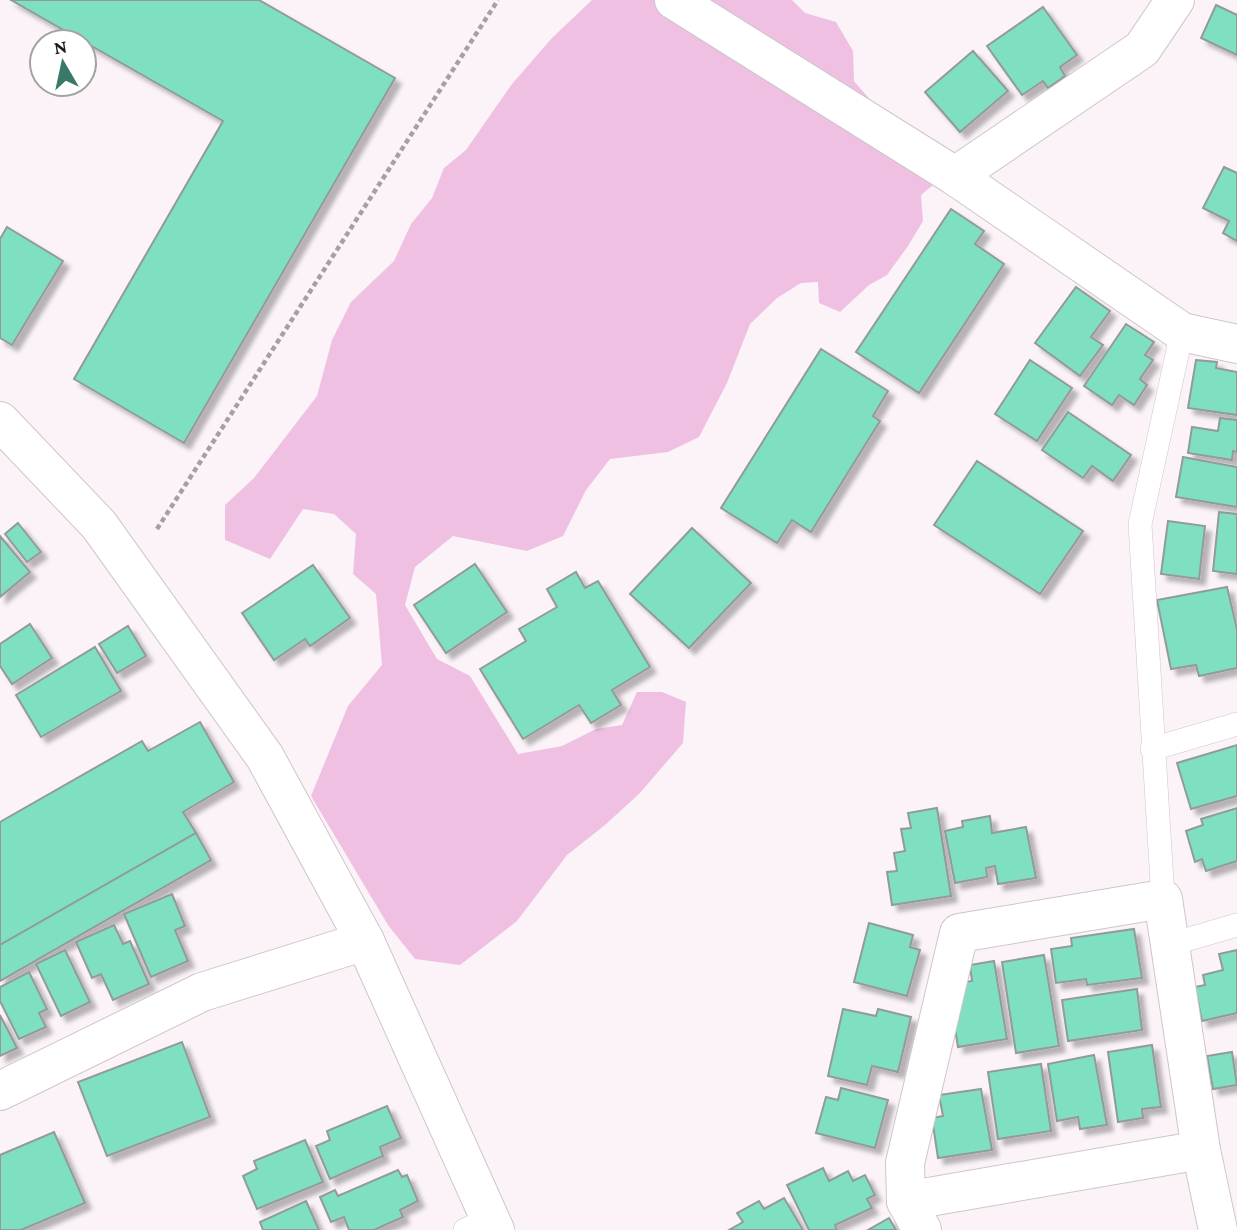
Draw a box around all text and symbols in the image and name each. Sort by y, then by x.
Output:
north arrow [28,28,98,98]
text: N [52,35,69,58]

